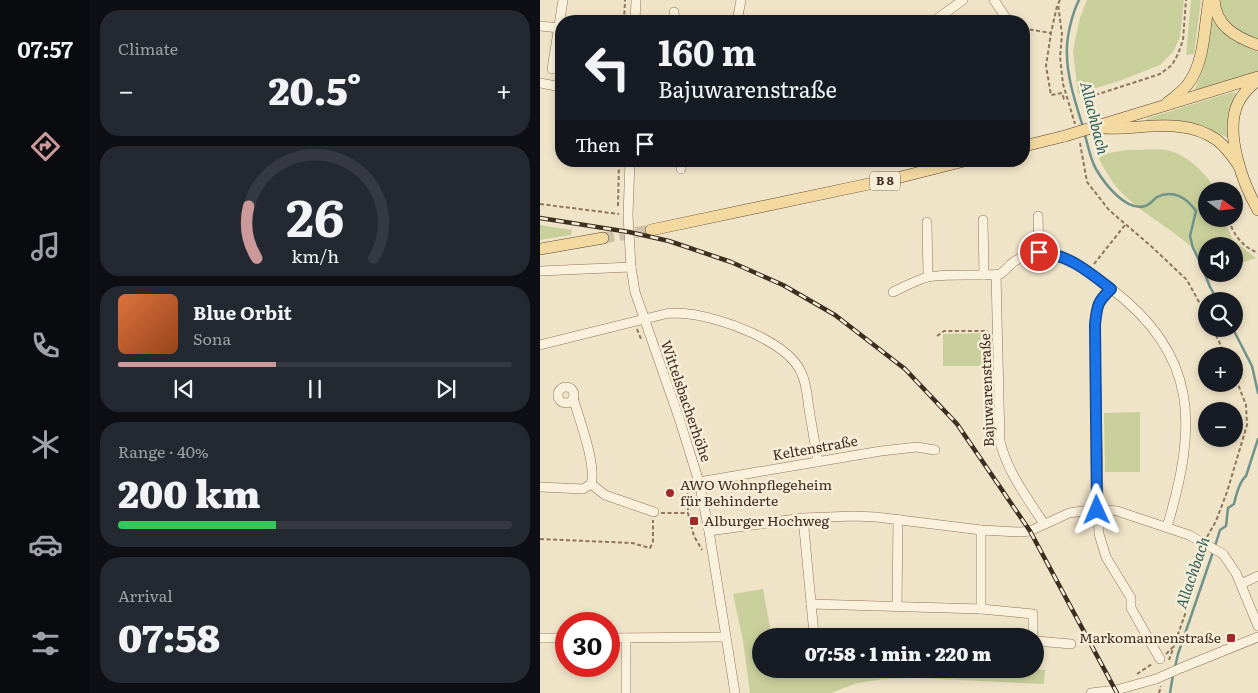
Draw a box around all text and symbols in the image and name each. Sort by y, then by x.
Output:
text: 160 m [658,25,756,77]
text: 07:57 [17,32,73,65]
icon: left [575,35,640,100]
text: Climate [118,36,178,60]
text: 20.5° [268,60,362,117]
text: − [118,68,134,110]
text: + [496,68,512,110]
text: Bajuwarenstraße [658,72,837,105]
water label: Allachbach [1075,79,1116,157]
icon: directions [28,129,63,164]
text: Then [575,130,621,158]
icon: arrive [631,130,659,158]
road number: B 8 [870,172,900,190]
text: 26 [286,176,344,253]
north arrow [1198,182,1242,228]
map controls [1198,182,1243,447]
icon: music [28,229,63,264]
pin [1018,231,1060,273]
button: sound [1198,237,1243,282]
icon: arrive [1025,238,1053,266]
text: km/h [291,242,339,269]
button: search [1198,292,1243,337]
text: Blue Orbit [193,298,292,326]
text: Sona [193,326,231,350]
icon: phone [28,328,63,363]
street label: Bajuwarenstraße [974,333,998,447]
street label: Wittelsbacherhöhe [657,337,717,464]
button: + [1198,347,1243,392]
icon: previous [170,375,198,403]
icon: pause [301,375,329,403]
icon: next [432,375,460,403]
button: − [1198,402,1243,447]
icon: climate [28,427,63,462]
street label: Keltenstraße [771,430,859,464]
text: Range · 40% [118,439,209,463]
text: 200 km [118,463,261,520]
place label: AWO Wohnpflegeheim für Behinderte [680,474,833,510]
position arrow [1070,483,1122,535]
marker: AWO Wohnpflegeheim für Behinderte [664,487,676,499]
place label: Alburger Hochweg [704,510,830,530]
marker: Alburger Hochweg [688,515,700,527]
icon: car [28,527,63,562]
water label: Allachbach [1169,533,1215,612]
text: Arrival [118,583,173,607]
text: 07:58 [118,607,220,664]
speed limit sign: 30 [555,612,620,677]
icon: filters [28,626,63,661]
place label: Markomannenstraße [1079,627,1221,647]
marker: Markomannenstraße [1225,632,1237,644]
text: 07:58 · 1 min · 220 m [805,639,991,667]

